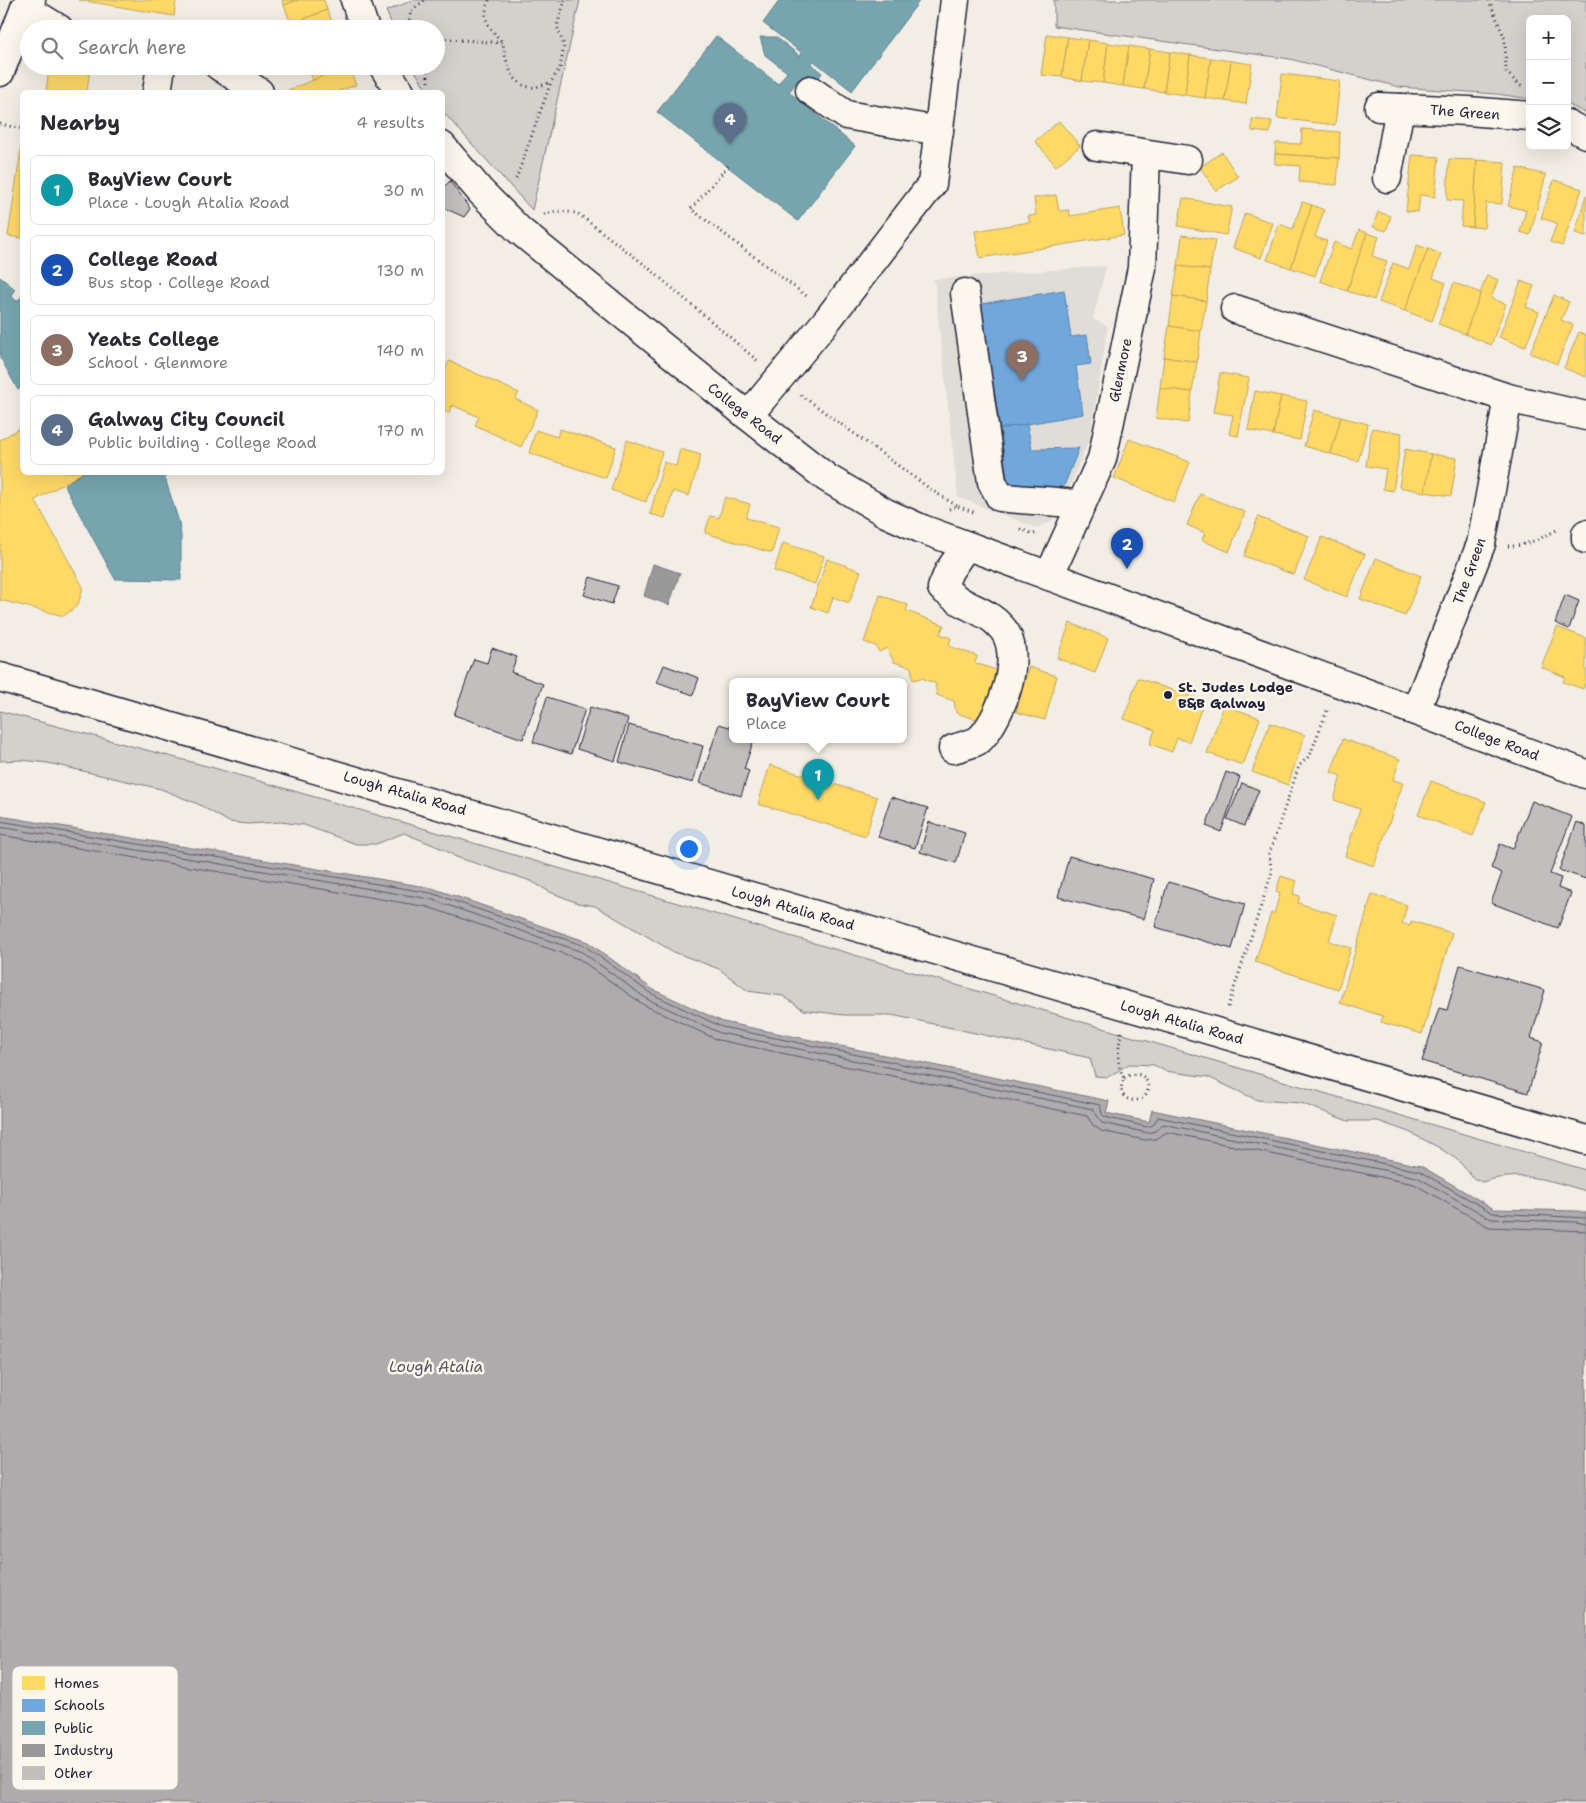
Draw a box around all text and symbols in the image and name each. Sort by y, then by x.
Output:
map controls [1526,15,1571,150]
button: + [1526,15,1571,60]
search box [20,20,445,75]
icon: search [38,34,66,62]
text: Search here [78,35,187,60]
button: − [1526,60,1571,105]
street label: The Green [1429,101,1501,123]
pin: 4 [714,103,746,144]
button: layers [1526,105,1571,150]
text: Nearby [40,109,120,137]
text: 4 results [356,112,425,133]
text: BayView Court [88,167,232,192]
text: 1 [53,180,61,201]
text: 30 m [383,180,424,201]
text: Place · Lough Atalia Road [88,192,289,213]
text: College Road [88,247,218,272]
text: 2 [51,260,63,281]
text: 130 m [377,260,424,281]
text: Bus stop · College Road [88,272,270,293]
text: Yeats College [88,327,220,352]
street label: Glenmore [1104,336,1136,404]
text: 3 [51,340,63,361]
text: 140 m [377,340,424,361]
pin: 3 [1006,340,1038,381]
text: School · Glenmore [88,352,228,373]
street label: College Road [704,378,786,448]
text: Galway City Council [88,407,285,432]
text: 4 [51,420,63,441]
text: 170 m [377,420,424,441]
text: Public building · College Road [88,432,317,453]
pin: 2 [1111,528,1143,569]
street label: The Green [1449,535,1490,607]
popup [729,678,907,743]
place label: St. Judes Lodge B&B Galway [1178,678,1293,712]
text: BayView Court [746,688,890,713]
marker: St. Judes Lodge B&B Galway [1162,689,1174,701]
text: Place [746,713,787,734]
street label: College Road [1452,716,1542,764]
pin: 1 [802,759,834,800]
street label: Lough Atalia Road [341,767,469,819]
your location [676,836,702,862]
street label: Lough Atalia Road [729,882,857,934]
street label: Lough Atalia Road [1118,996,1246,1048]
water label: Lough Atalia [389,1357,483,1377]
legend [12,1666,178,1790]
text: Homes [54,1674,99,1692]
text: Schools [54,1696,105,1714]
text: Public [54,1719,93,1737]
text: Industry [54,1741,113,1759]
text: Other [54,1764,93,1782]

